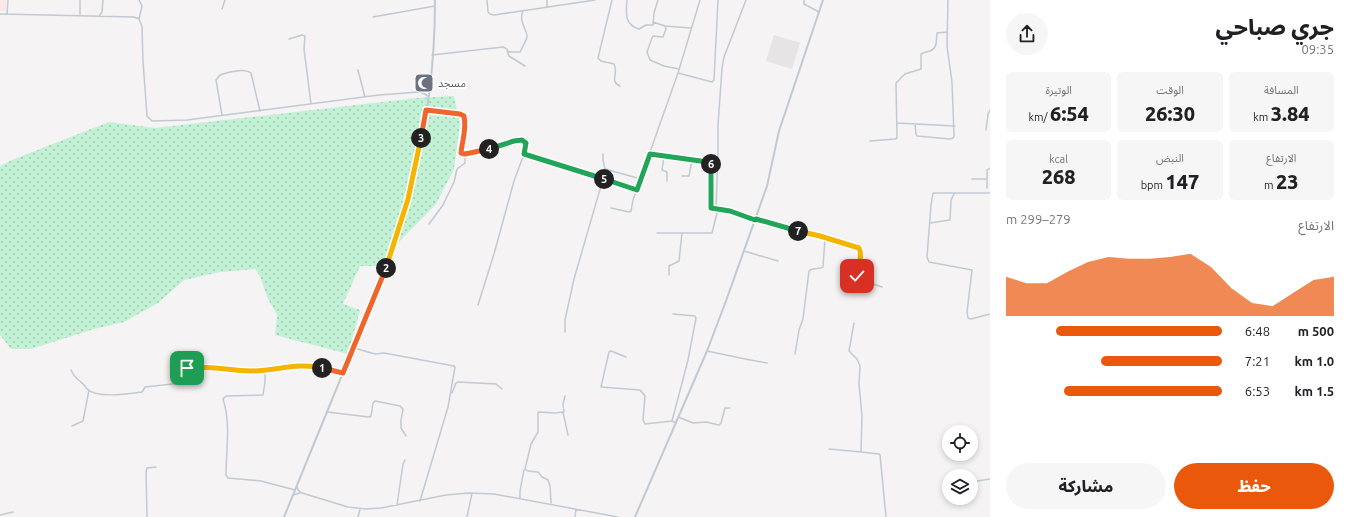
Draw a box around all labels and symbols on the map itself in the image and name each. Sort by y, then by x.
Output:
mosque icon: مسجد [413,72,435,94]
place label: مسجد [438,77,466,90]
pin: 3 [411,128,431,148]
pin: 4 [479,139,499,159]
pin: 6 [701,154,721,174]
pin: 5 [594,169,614,189]
pin: 7 [788,221,808,241]
pin: 2 [376,258,396,278]
pin [840,259,874,293]
pin [170,351,204,385]
pin: 1 [312,358,332,378]

